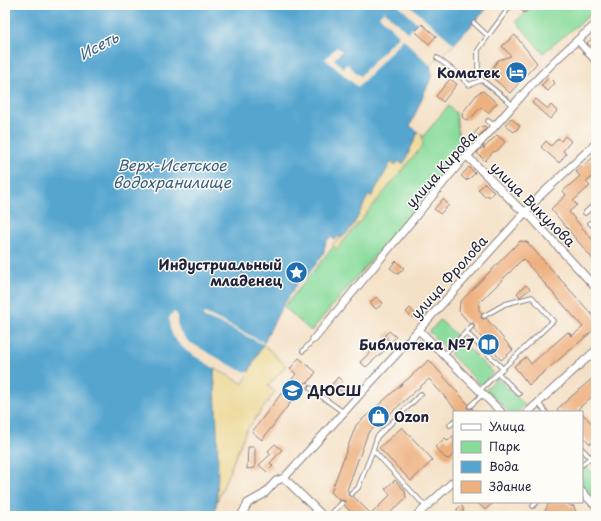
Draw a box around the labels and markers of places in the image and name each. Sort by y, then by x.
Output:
hotel icon: Коматек [503,59,529,85]
place label: Коматек [437,62,500,83]
place label: Индустриальный младенец [159,254,283,291]
place icon: Индустриальный младенец [284,259,310,285]
library icon: Библиотека №7 [476,331,502,357]
place label: Библиотека №7 [359,334,475,355]
school or university icon: ДЮСШ [279,377,305,403]
place label: ДЮСШ [307,380,362,401]
shop icon: Ozon [366,403,392,429]
place label: Ozon [394,406,429,427]

